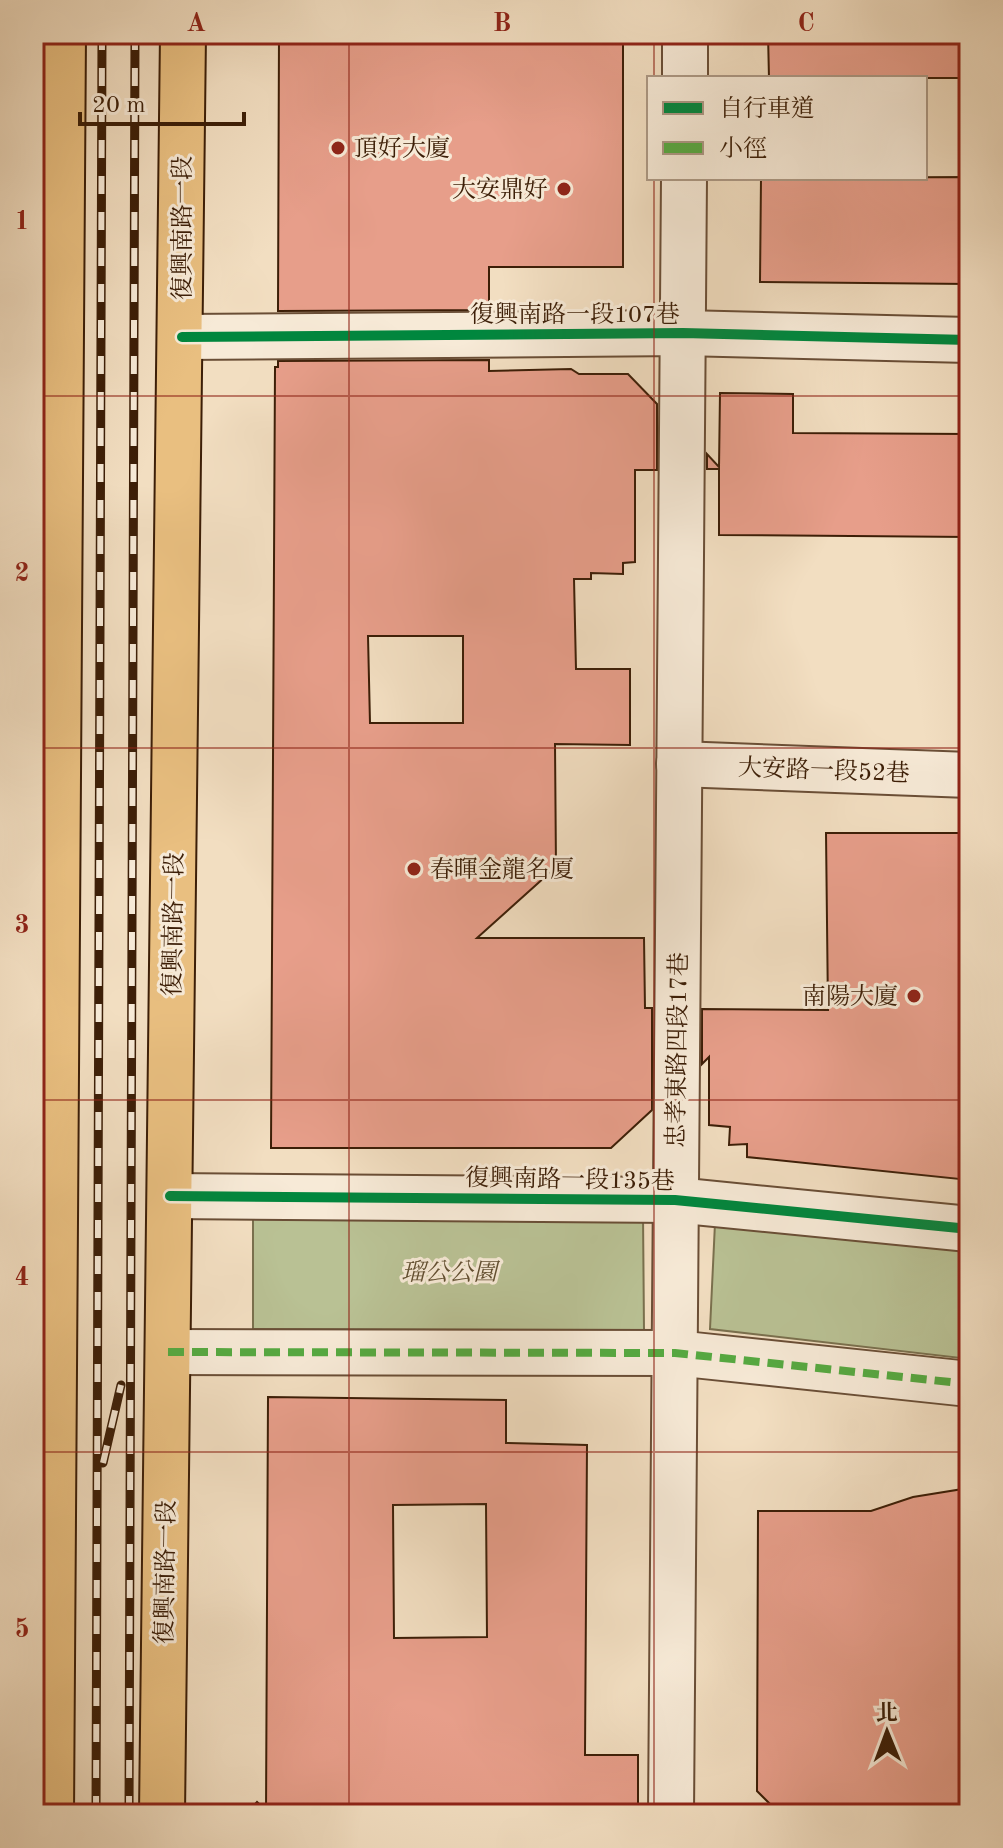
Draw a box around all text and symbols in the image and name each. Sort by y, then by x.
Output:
text: A [186,11,206,37]
text: B [493,11,511,37]
text: C [797,11,815,37]
scale bar [80,76,244,126]
legend [647,76,927,180]
text: 20 m [92,94,146,118]
text: 自行車道 [719,95,815,122]
place label: 頂好大廈 [354,135,450,162]
text: 小徑 [719,136,767,162]
marker: 頂好大廈 [329,139,347,157]
street label: 復興南路一段 [169,156,196,300]
place label: 大安鼎好 [452,176,548,203]
marker: 大安鼎好 [555,180,573,198]
text: 1 [14,209,30,235]
street label: 復興南路一段107巷 [470,301,680,328]
text: 2 [14,561,30,587]
street label: 大安路一段52巷 [738,754,910,787]
street label: 復興南路一段 [159,852,188,996]
place label: 春暉金龍名厦 [430,856,574,883]
marker: 春暉金龍名厦 [405,860,423,878]
text: 3 [14,913,30,939]
street label: 忠孝東路四段17巷 [662,952,693,1148]
place label: 南陽大廈 [802,983,898,1010]
marker: 南陽大廈 [905,987,923,1005]
street label: 復興南路一段135巷 [465,1164,675,1195]
park label: 瑠公公園 [401,1259,501,1286]
text: 4 [14,1265,30,1291]
street label: 復興南路一段 [151,1500,180,1644]
text: 5 [14,1617,30,1643]
north arrow [847,1692,927,1772]
text: 北 [875,1701,898,1725]

